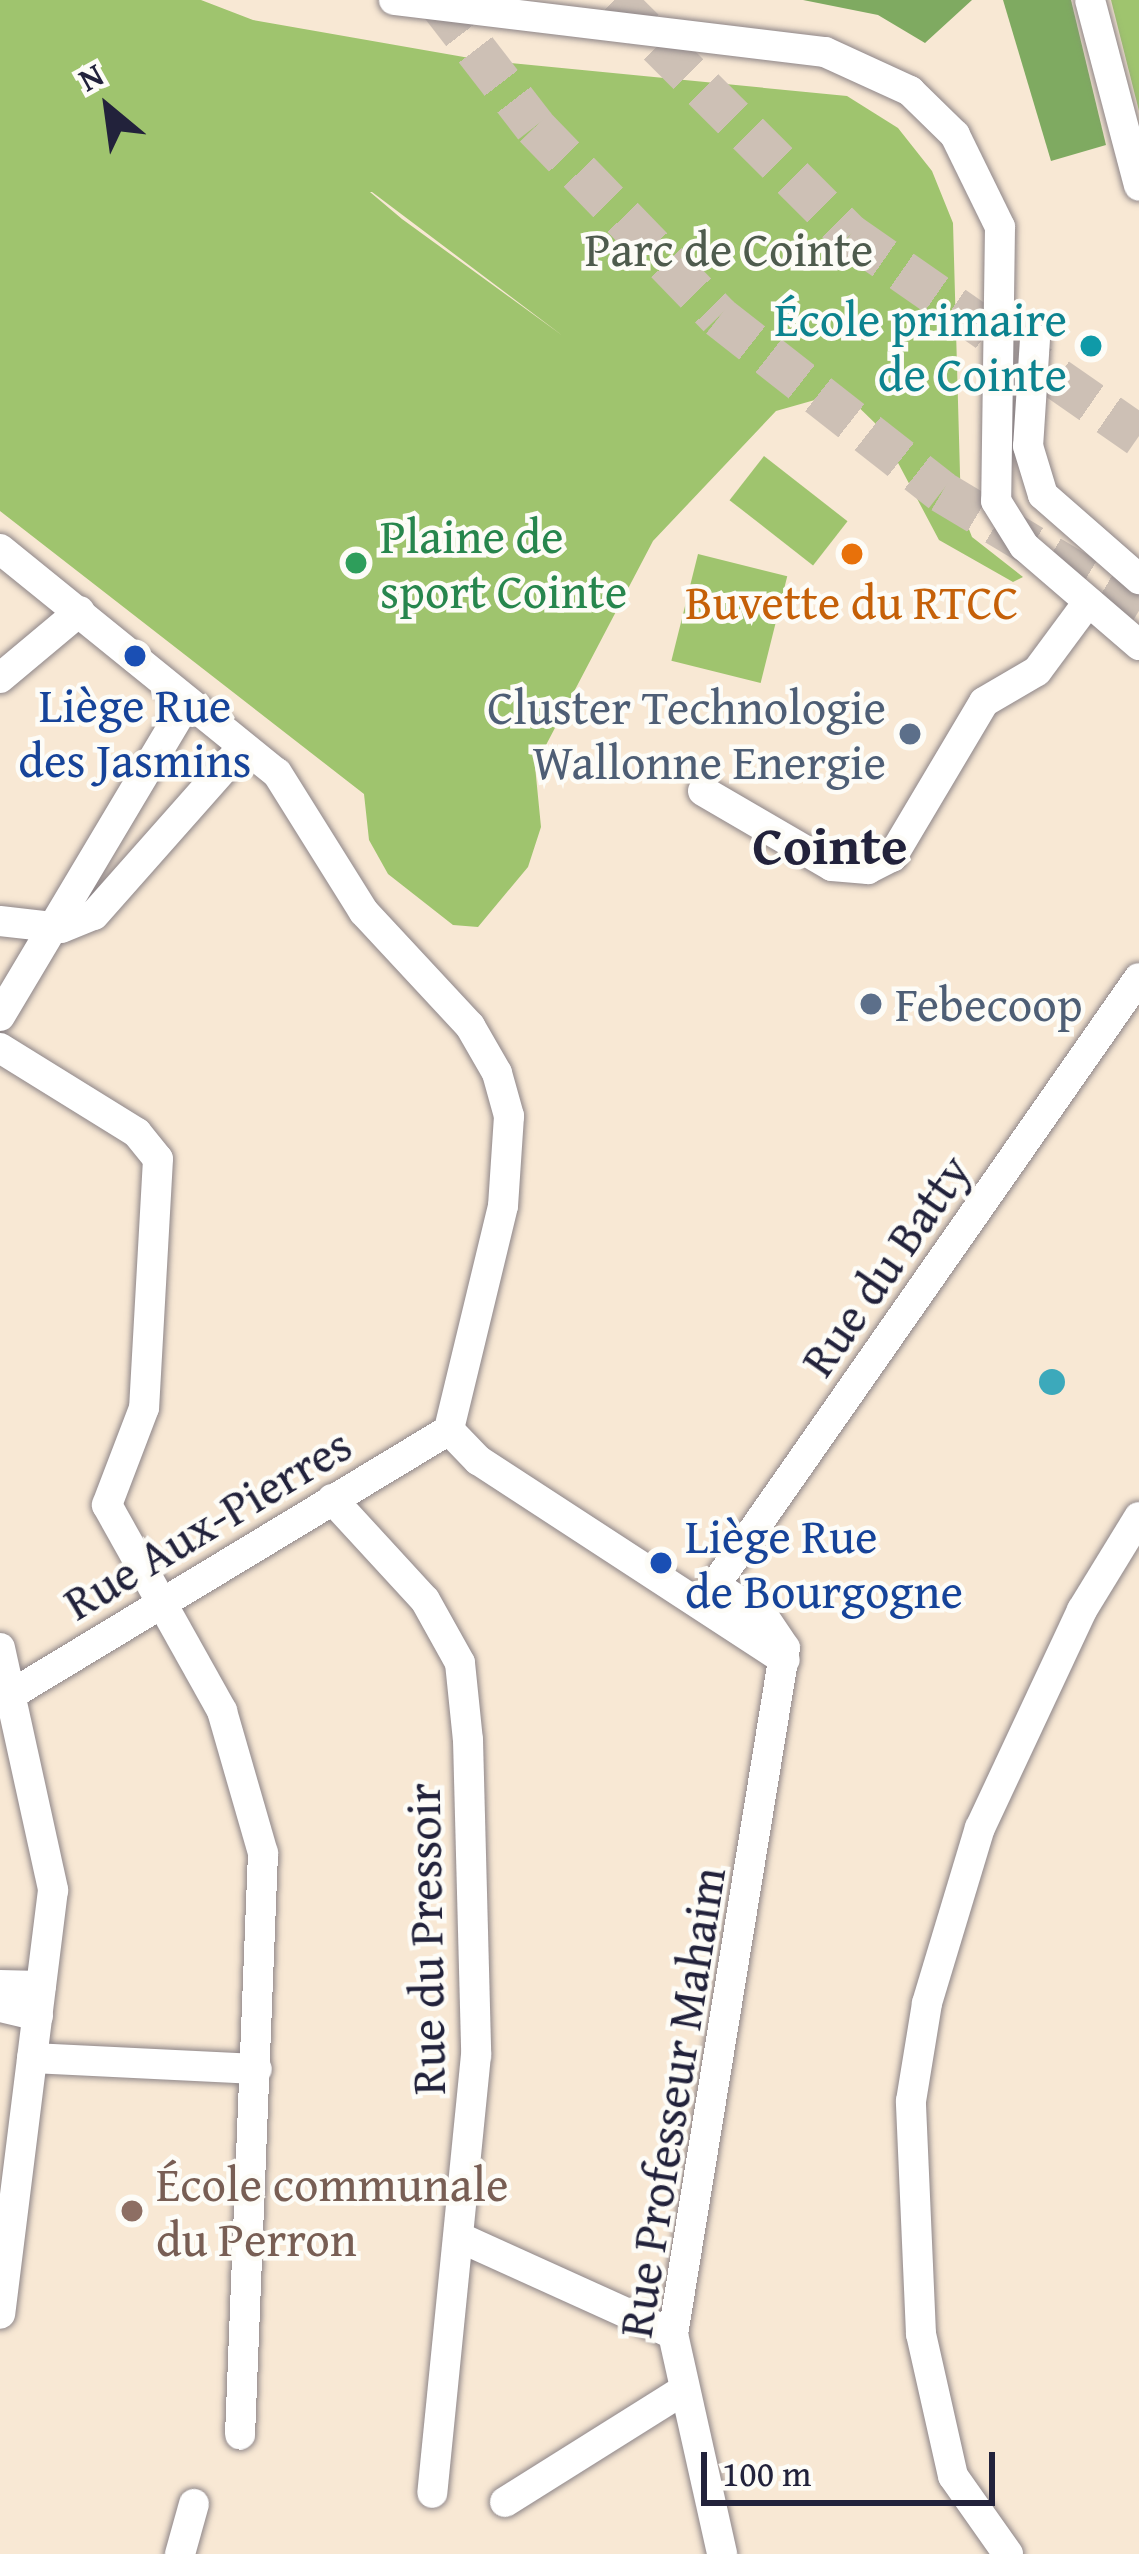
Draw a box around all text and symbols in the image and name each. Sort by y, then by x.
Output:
north arrow [48,48,168,168]
text: N [69,50,112,103]
park label: Parc de Cointe [585,220,873,278]
place label: École primaire de Cointe [774,289,1067,402]
marker: École primaire de Cointe [1078,333,1104,359]
place label: Plaine de sport Cointe [380,506,627,619]
marker: Buvette du RTCC [839,541,865,567]
marker: Plaine de sport Cointe [343,550,369,576]
place label: Buvette du RTCC [685,573,1019,631]
marker: Liège Rue des Jasmins [122,643,148,669]
place label: Liège Rue des Jasmins [18,675,252,788]
place label: Cluster Technologie Wallonne Energie [487,677,886,790]
marker: Cluster Technologie Wallonne Energie [897,721,923,747]
district label: Cointe [753,813,907,877]
place label: Febecoop [895,975,1083,1033]
marker: Febecoop [858,991,884,1017]
street label: Rue du Batty [788,1143,982,1387]
street label: Rue Aux-Pierres [53,1415,361,1631]
place label: Liège Rue de Bourgogne [685,1506,963,1619]
marker: Liège Rue de Bourgogne [648,1550,674,1576]
street label: Rue du Pressoir [393,1782,457,2096]
street label: Rue Professeur Mahaim [605,1863,737,2341]
place label: École communale du Perron [156,2154,508,2267]
marker: École communale du Perron [119,2198,145,2224]
scale bar [707,2428,1001,2502]
text: 100 m [722,2446,811,2499]

